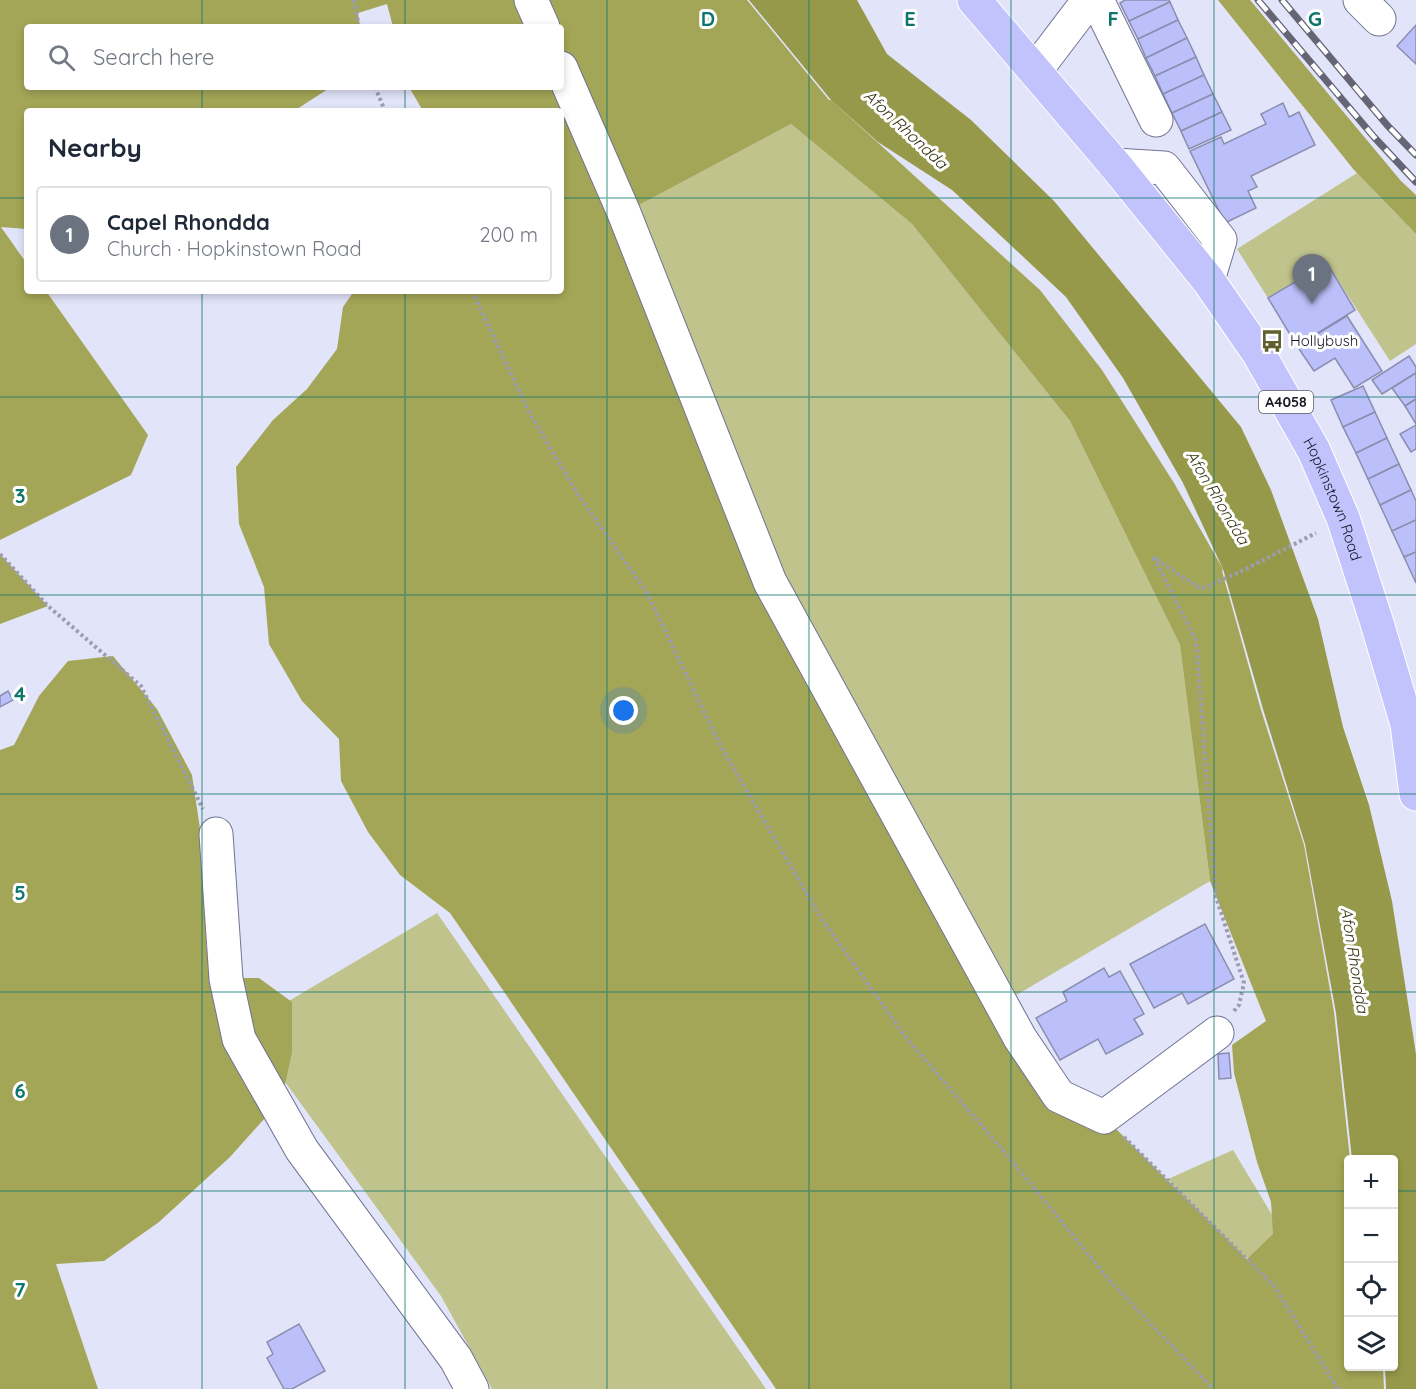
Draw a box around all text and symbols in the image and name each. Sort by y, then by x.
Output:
text: D [701,6,715,31]
text: E [904,6,916,31]
text: F [1107,6,1119,31]
text: G [1308,6,1322,31]
search box [24,24,564,90]
icon: search [45,41,78,74]
text: Search here [93,43,214,71]
water label: Afon Rhondda [860,85,953,174]
text: Nearby [48,131,142,164]
text: Capel Rhondda [107,208,270,236]
text: 1 [66,222,73,247]
text: 200 m [479,222,538,247]
text: Church · Hopkinstown Road [107,236,362,261]
pin: 1 [1292,254,1332,304]
bus stop icon: Hollybush [1259,328,1285,354]
place label: Hollybush [1290,331,1358,350]
road number: A4058 [1259,391,1313,413]
street label: Hopkinstown Road [1299,434,1366,563]
water label: Afon Rhondda [1182,446,1255,549]
text: 3 [15,483,25,508]
text: 4 [14,681,26,706]
your location [609,696,638,725]
text: 5 [14,880,26,905]
water label: Afon Rhondda [1337,906,1373,1015]
text: 6 [14,1078,26,1103]
map controls [1344,1155,1398,1371]
button: + [1344,1155,1398,1209]
button: − [1344,1209,1398,1263]
button: locate [1344,1263,1398,1317]
text: 7 [15,1277,26,1302]
button: layers [1344,1317,1398,1371]

